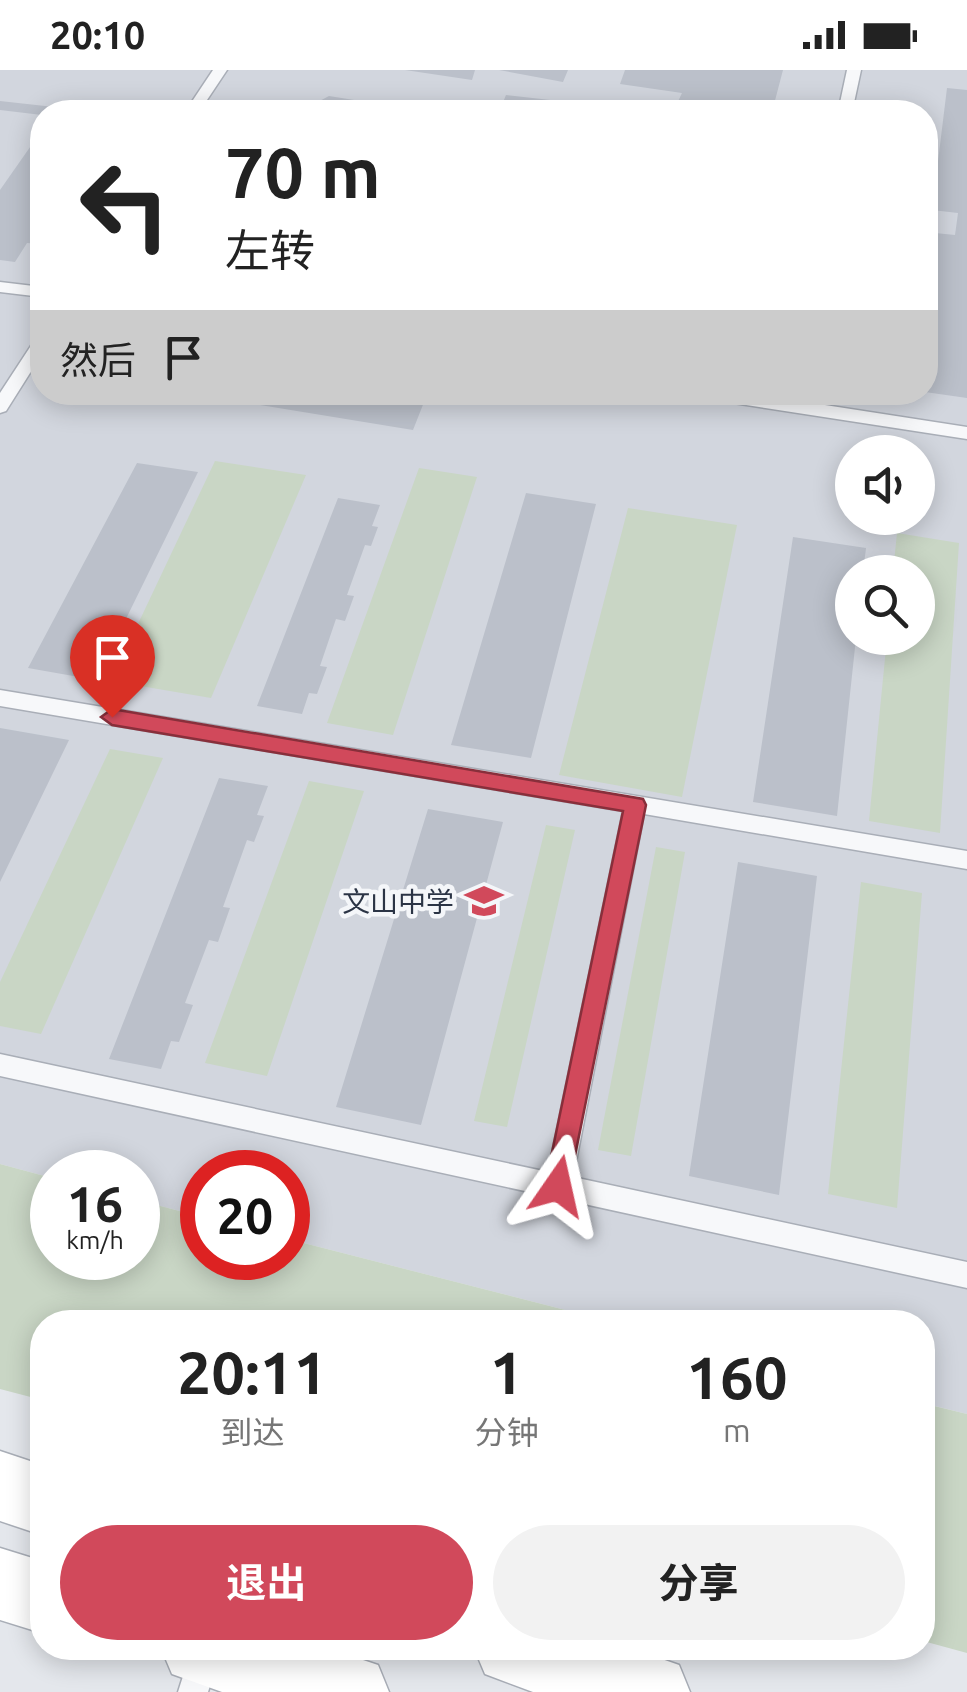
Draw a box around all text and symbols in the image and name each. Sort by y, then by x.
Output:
text: 20:10 [50,14,145,56]
text: 70 m [225,133,381,211]
icon: left [60,140,190,270]
text: 左转 [225,225,315,276]
icon: arrive [156,330,211,385]
text: 然后 [60,339,136,381]
map controls [835,435,935,655]
button: sound [835,435,935,535]
button: search [835,555,935,655]
pin [70,615,155,718]
icon: arrive [85,630,140,685]
school or university icon: 文山中学 [463,880,505,922]
place label: 文山中学 [342,886,454,917]
position arrow [506,1134,610,1238]
speed limit sign: 20 [180,1150,310,1280]
text: 16 [67,1175,123,1231]
text: km/h [66,1226,124,1254]
text: 20:11 [177,1338,327,1405]
text: 1 [490,1338,524,1405]
text: 160 [686,1343,788,1410]
text: m [723,1412,751,1448]
text: 到达 [220,1414,284,1450]
text: 分钟 [475,1414,539,1450]
button: 退出 [60,1525,473,1640]
button: 分享 [493,1525,905,1640]

